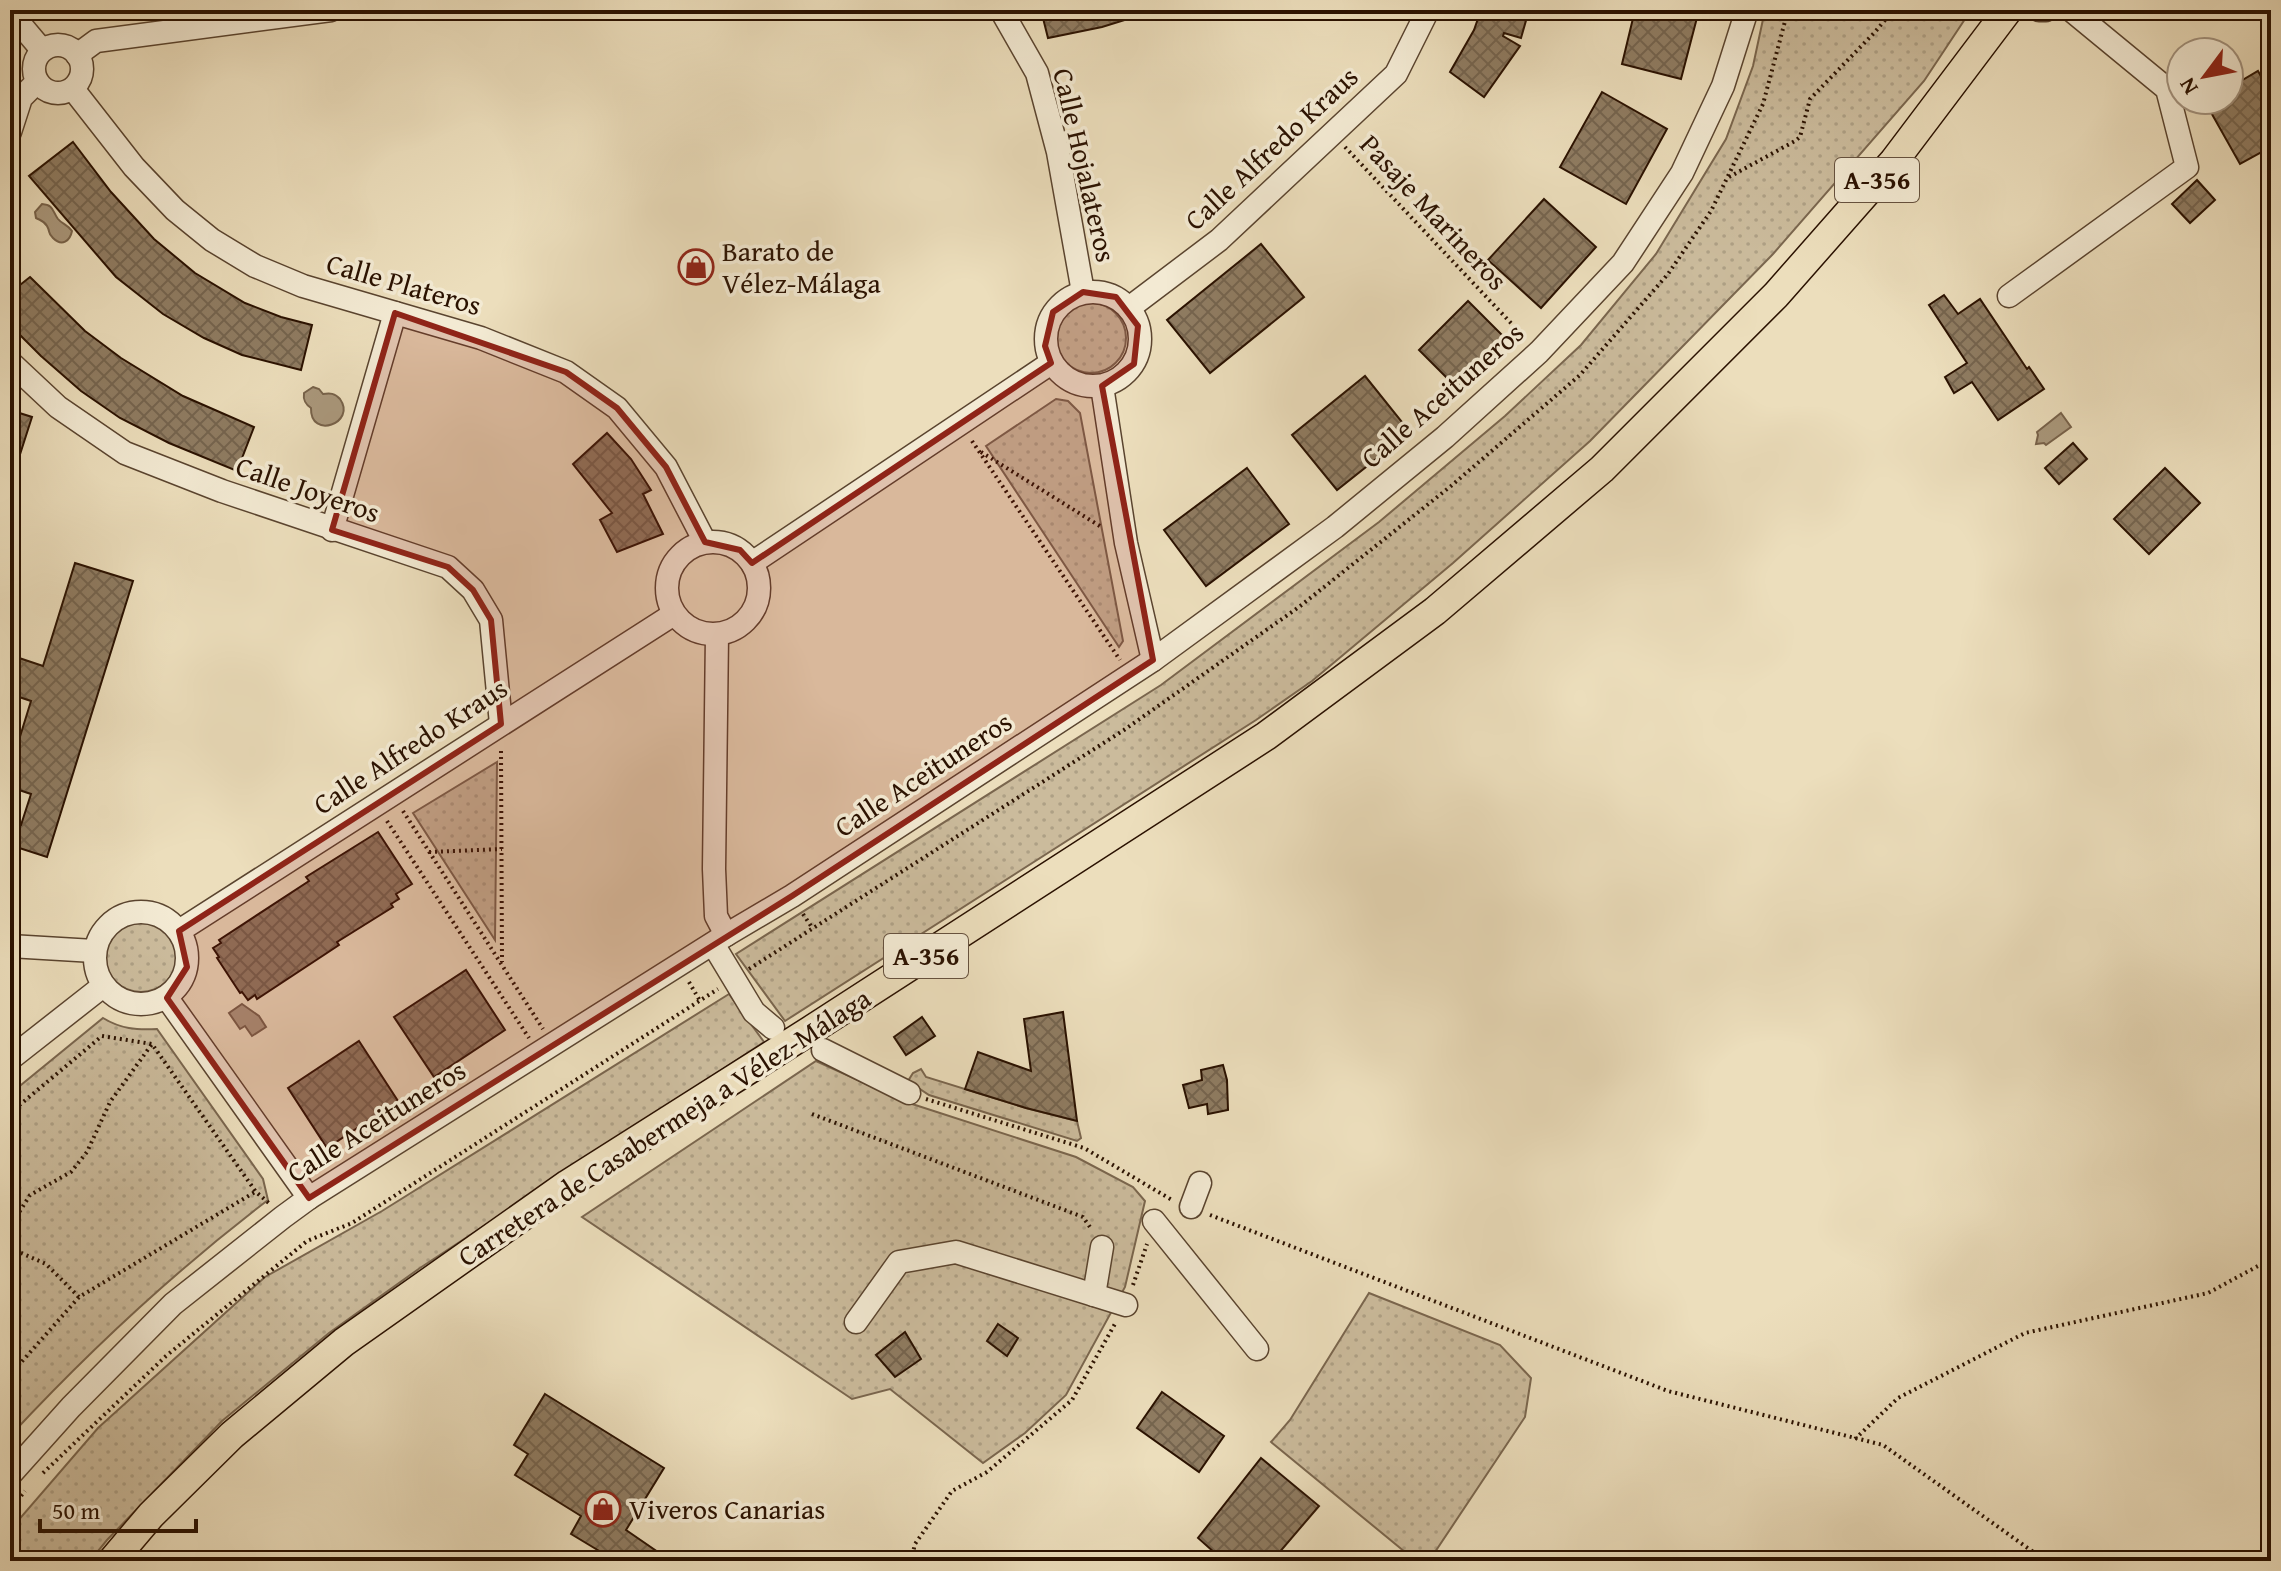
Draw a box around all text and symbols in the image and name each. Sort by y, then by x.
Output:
north arrow [2165,36,2245,116]
street label: Calle Alfredo Kraus [1175,56,1367,239]
street label: Calle Hojalateros [1043,64,1128,266]
text: N [2170,72,2206,101]
street label: Pasaje Marineros [1351,124,1518,299]
road number: A-356 [1835,158,1919,202]
place label: Barato de Vélez-Málaga [722,230,882,303]
street label: Calle Plateros [322,242,486,325]
shop icon: Barato de Vélez-Málaga [677,248,715,286]
street label: Calle Aceituneros [1351,312,1532,477]
street label: Calle Joyeros [231,445,386,532]
street label: Calle Alfredo Kraus [305,667,515,824]
street label: Calle Aceituneros [826,701,1020,846]
road number: A-356 [884,934,968,978]
street label: Carretera de Casabermeja a Vélez-Málaga [449,977,879,1276]
street label: Calle Aceituneros [278,1049,473,1192]
scale bar [40,1483,196,1533]
place label: Viveros Canarias [629,1488,825,1529]
shop icon: Viveros Canarias [584,1490,622,1528]
text: 50 m [52,1493,100,1528]

